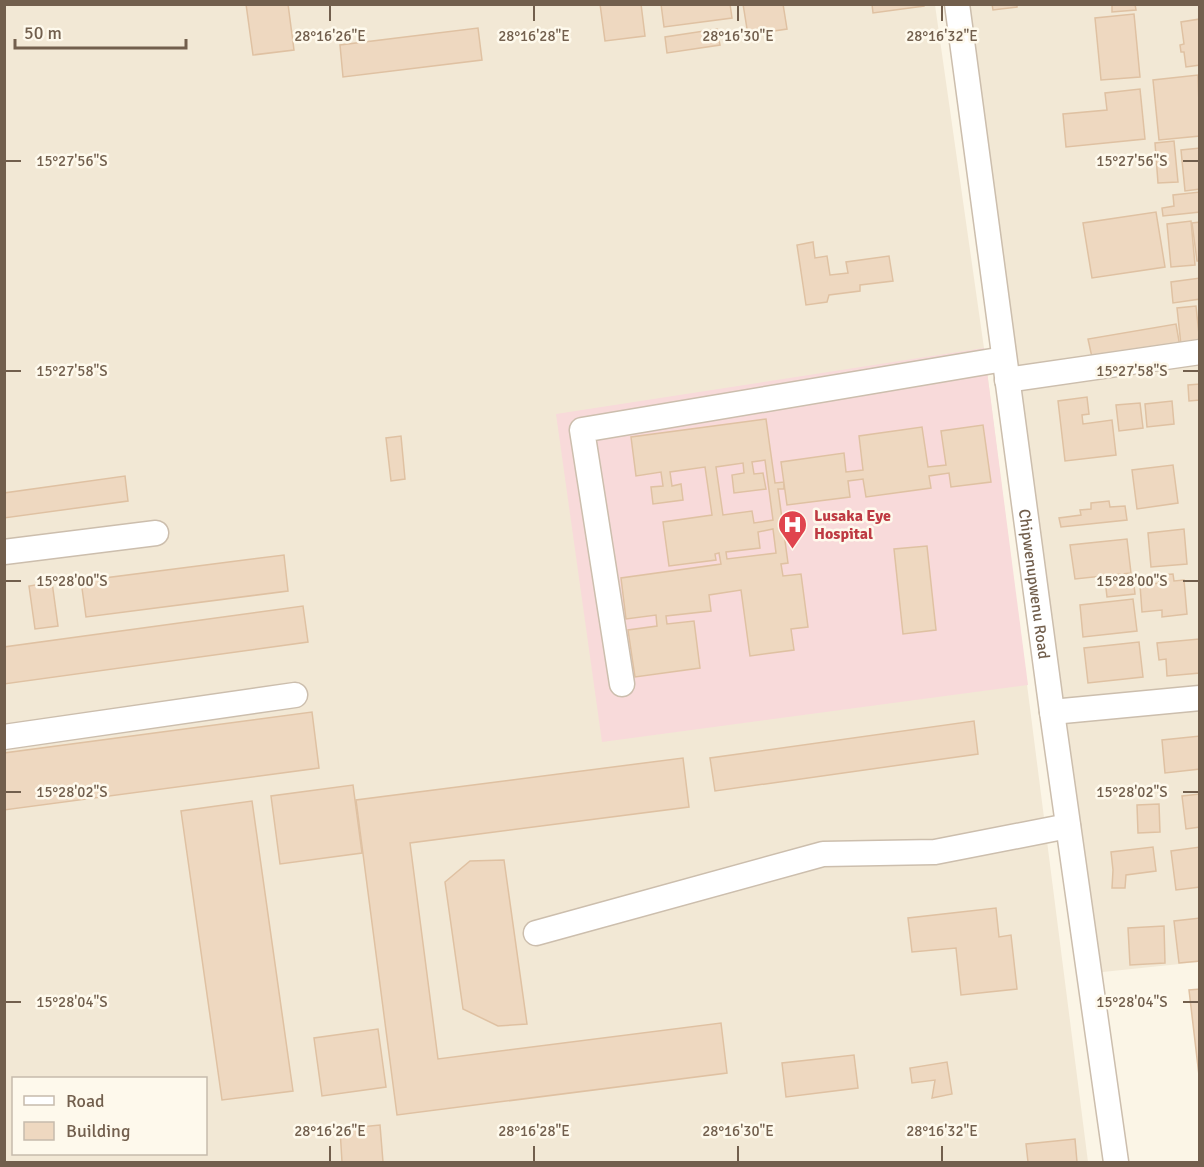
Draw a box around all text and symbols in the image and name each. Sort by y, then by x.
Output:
scale bar [15,12,186,50]
text: 50 m [24,22,62,44]
text: 28°16'26"E [294,27,366,45]
text: 28°16'28"E [498,27,570,45]
text: 28°16'30"E [702,27,774,45]
text: 28°16'32"E [906,27,978,45]
text: 15°27'56"S [36,152,108,170]
text: 15°27'56"S [1096,152,1168,170]
text: 15°27'58"S [36,362,108,380]
text: 15°27'58"S [1096,362,1168,380]
place label: Lusaka Eye Hospital [814,506,891,544]
hospital icon: Lusaka Eye Hospital [777,508,809,550]
street label: Chipwenupwenu Road [1014,508,1054,660]
text: 15°28'00"S [36,572,108,590]
text: 15°28'00"S [1096,572,1168,590]
text: 15°28'02"S [36,783,108,801]
text: 15°28'02"S [1096,783,1168,801]
text: 15°28'04"S [36,993,108,1011]
text: 15°28'04"S [1096,993,1168,1011]
legend [12,1077,207,1155]
text: Road [66,1090,105,1112]
text: Building [66,1120,130,1142]
text: 28°16'26"E [294,1122,366,1140]
text: 28°16'28"E [498,1122,570,1140]
text: 28°16'30"E [702,1122,774,1140]
text: 28°16'32"E [906,1122,978,1140]

